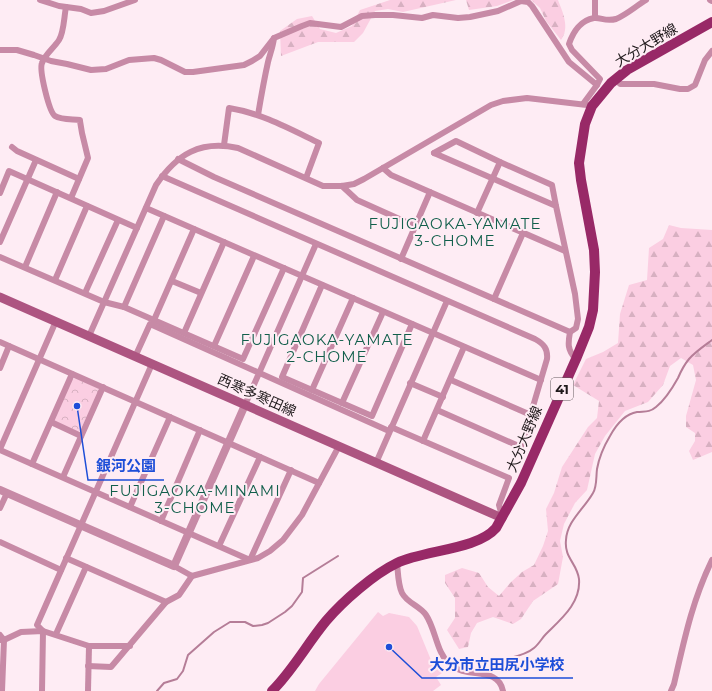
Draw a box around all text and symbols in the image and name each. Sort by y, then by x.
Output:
street label: 大分大野線 [611,19,681,71]
district label: FUJIGAOKA-YAMATE 3-CHOME [368,214,542,250]
district label: FUJIGAOKA-YAMATE 2-CHOME [240,330,414,366]
street label: 西寒多寒田線 [215,370,299,420]
road number: 41 [551,378,573,400]
street label: 大分大野線 [502,403,546,475]
callout: 銀河公園 [88,453,164,480]
text: 銀河公園 [96,456,156,475]
district label: FUJIGAOKA-MINAMI 3-CHOME [109,481,281,517]
callout: 大分市立田尻小学校 [422,651,573,678]
text: 大分市立田尻小学校 [429,655,565,674]

